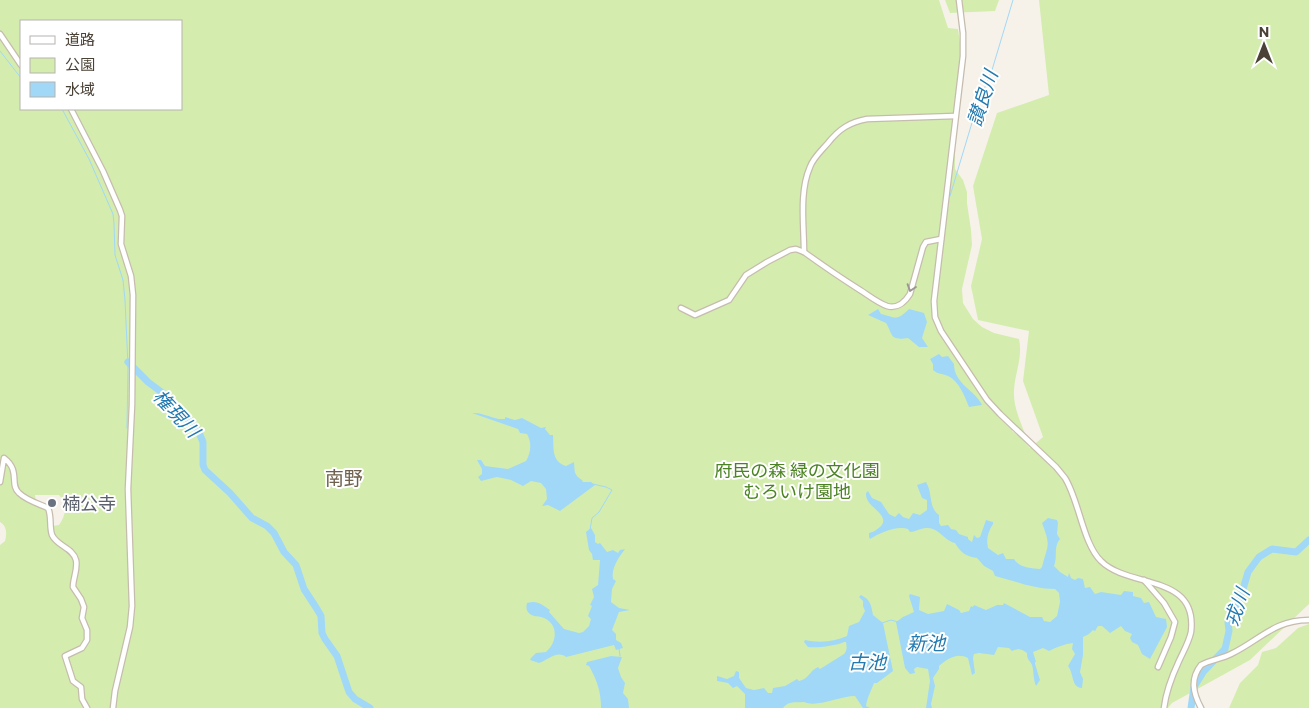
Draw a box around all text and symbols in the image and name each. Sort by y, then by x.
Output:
legend [20,20,182,110]
north arrow [1239,20,1289,70]
text: N [1259,23,1269,40]
text: 道路 [65,30,95,48]
text: 公園 [65,55,95,73]
water label: 讃良川 [962,65,1002,129]
text: 水域 [65,80,95,98]
one-way arrow [907,284,917,292]
water label: 権現川 [149,384,206,443]
park label: 府民の森 緑の文化園 むろいけ園地 [714,459,880,502]
district label: 南野 [325,466,363,489]
place label: 楠公寺 [62,492,116,514]
marker: 楠公寺 [46,497,58,509]
water label: 戎川 [1219,583,1254,629]
water label: 新池 [907,631,947,654]
water label: 古池 [848,650,888,673]

